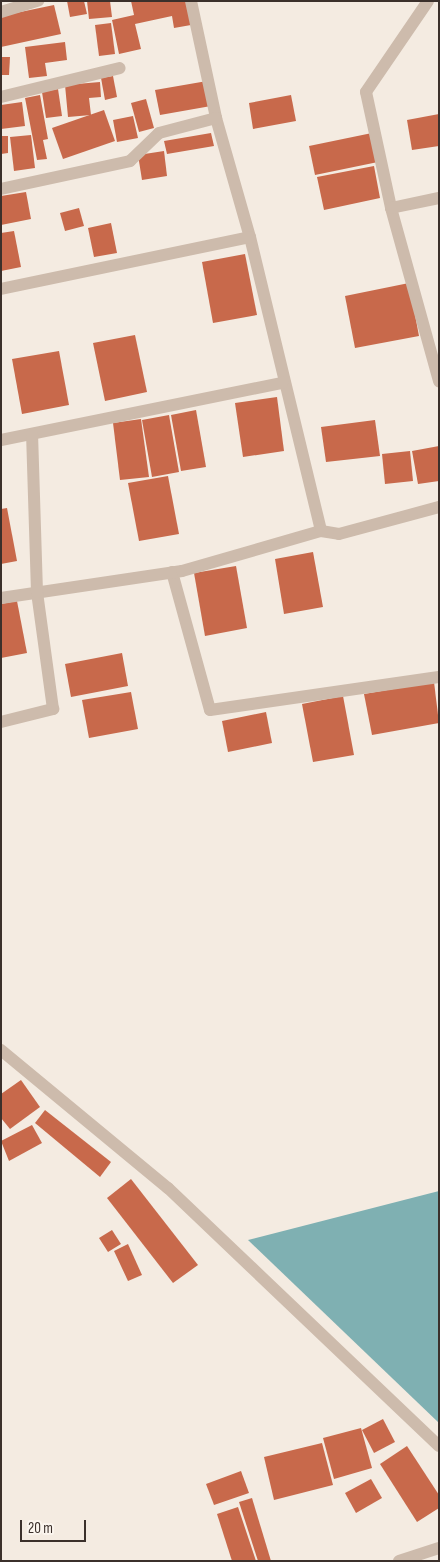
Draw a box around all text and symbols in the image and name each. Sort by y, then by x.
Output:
scale bar [22,1510,89,1542]
text: 20 m [28,1519,53,1538]

